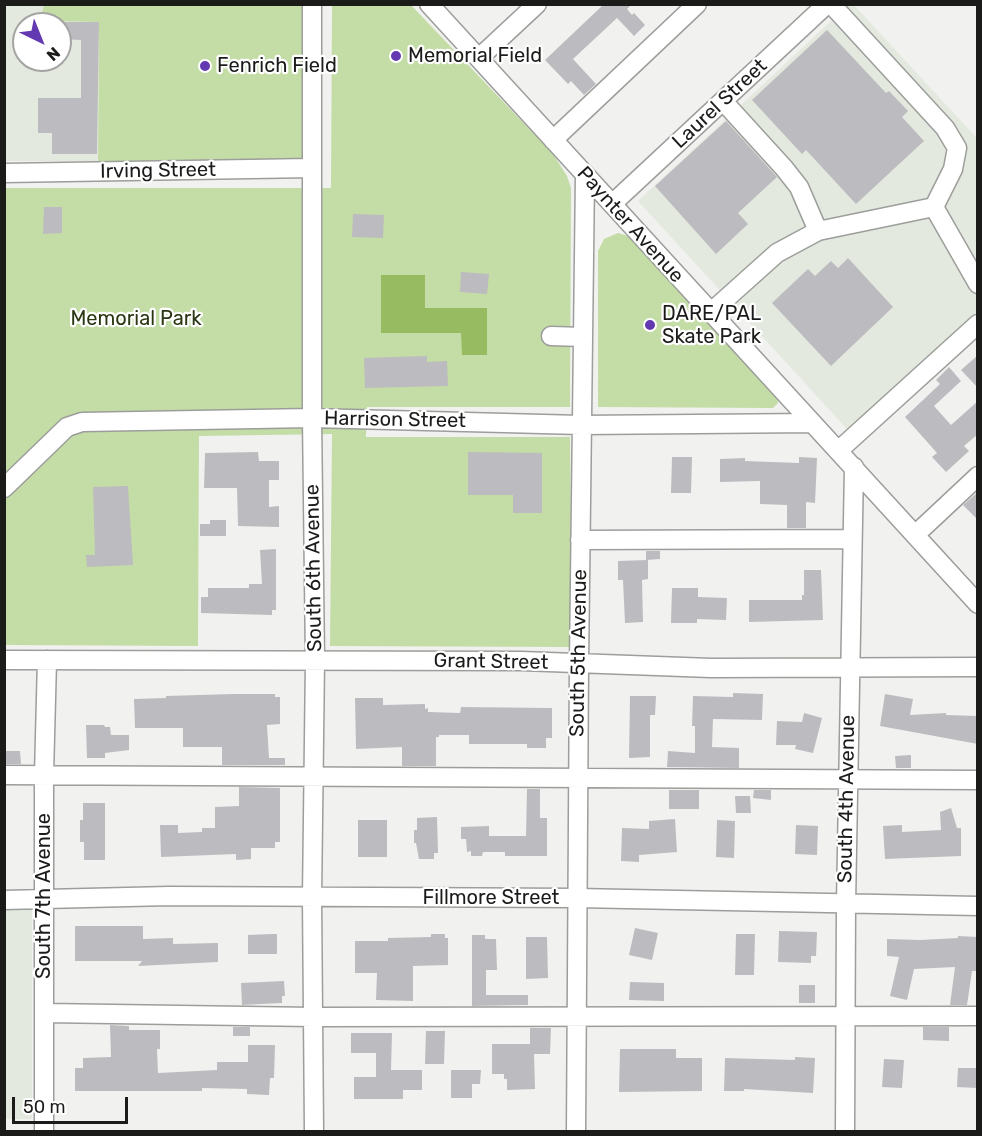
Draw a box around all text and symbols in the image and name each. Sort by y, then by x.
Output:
north arrow [12,12,72,72]
text: N [43,43,64,65]
place label: Memorial Field [408,44,542,68]
marker: Memorial Field [389,49,403,63]
place label: Fenrich Field [217,54,337,78]
street label: Laurel Street [668,54,772,154]
marker: Fenrich Field [198,59,212,73]
street label: Irving Street [100,158,216,184]
street label: Paynter Avenue [572,162,688,288]
place label: DARE/PAL Skate Park [662,302,761,349]
park label: Memorial Park [70,307,202,331]
marker: DARE/PAL Skate Park [643,318,657,332]
street label: Harrison Street [324,407,466,433]
street label: South 6th Avenue [301,484,327,652]
street label: South 5th Avenue [566,569,592,737]
street label: Grant Street [433,649,549,675]
street label: South 4th Avenue [834,715,860,883]
street label: South 7th Avenue [32,813,56,979]
street label: Fillmore Street [423,886,559,910]
scale bar [15,1085,130,1123]
text: 50 m [23,1096,66,1118]

